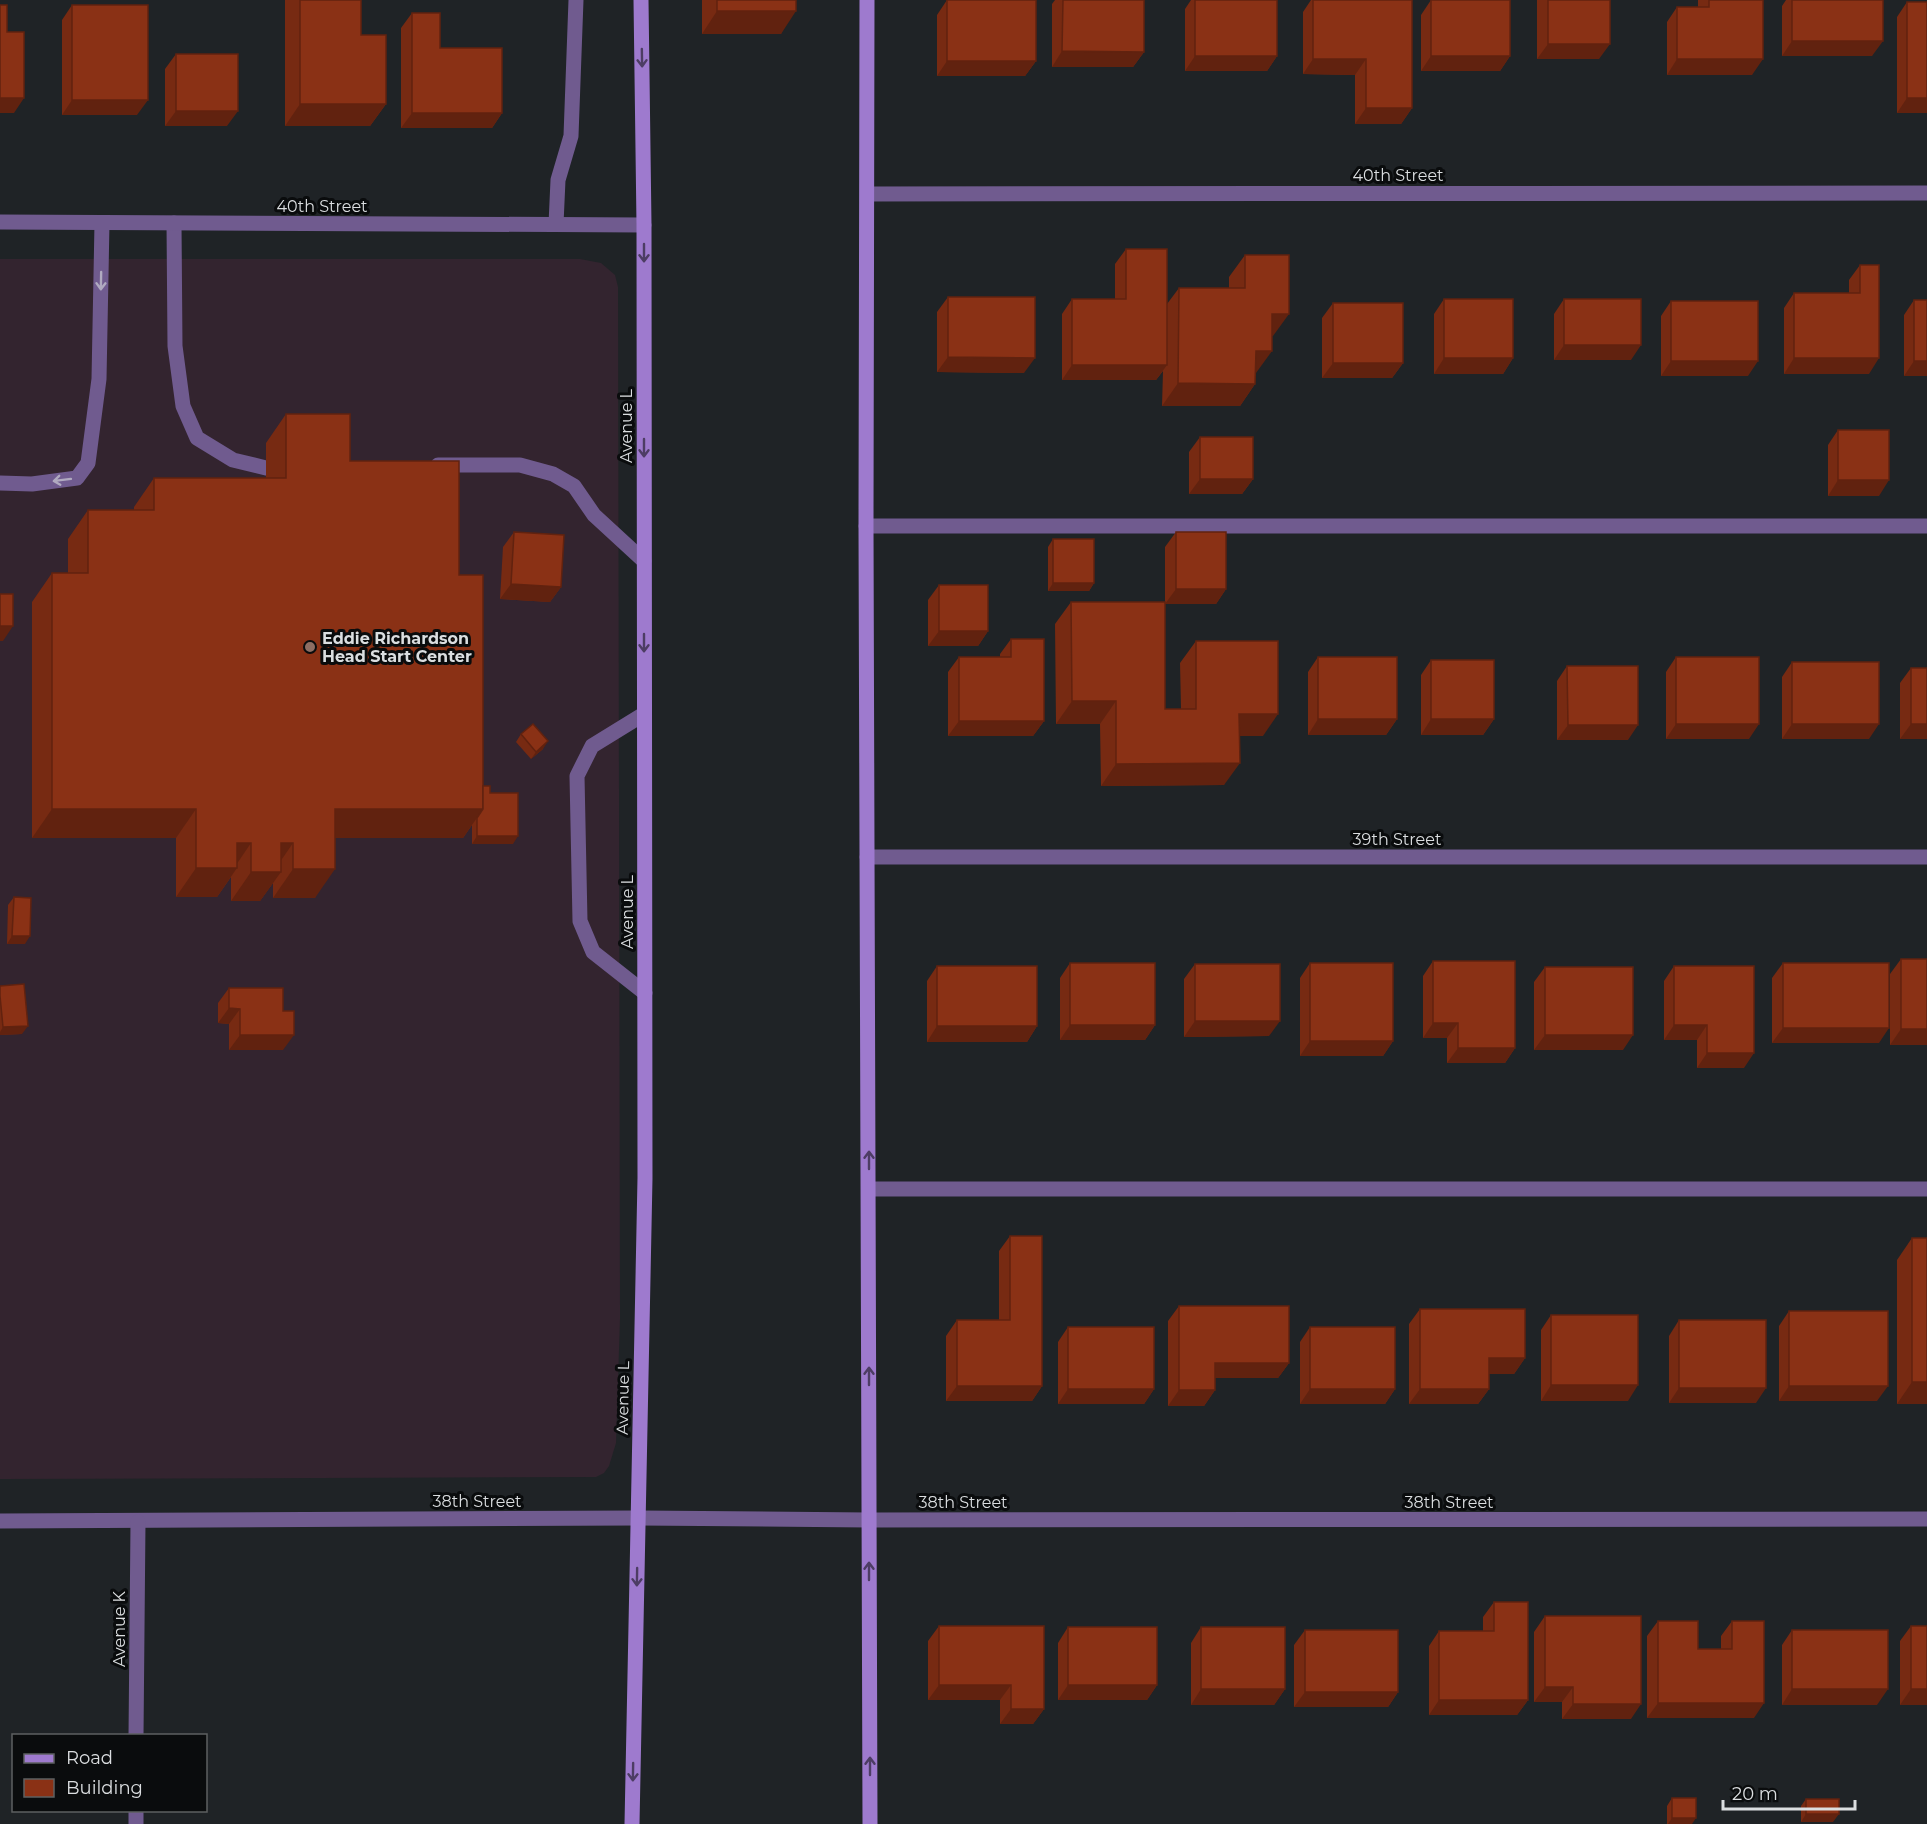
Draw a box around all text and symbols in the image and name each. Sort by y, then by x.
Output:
one-way arrow [636,48,647,68]
street label: 40th Street [1352,166,1444,185]
street label: 40th Street [276,197,368,216]
one-way arrow [638,243,650,263]
one-way arrow [95,271,107,291]
street label: Avenue L [617,388,636,463]
one-way arrow [638,438,650,458]
one-way arrow [53,475,73,486]
place label: Eddie Richardson Head Start Center [322,629,472,666]
one-way arrow [638,633,650,653]
marker: Eddie Richardson Head Start Center [303,640,317,654]
street label: 39th Street [1353,830,1442,849]
street label: Avenue L [618,874,637,949]
one-way arrow [863,1150,875,1170]
street label: Avenue L [613,1360,633,1435]
one-way arrow [863,1366,875,1386]
street label: 38th Street [432,1492,522,1511]
street label: 38th Street [918,1493,1008,1512]
street label: 38th Street [1404,1493,1494,1512]
one-way arrow [863,1561,875,1581]
one-way arrow [632,1566,643,1586]
street label: Avenue K [110,1590,129,1667]
legend [12,1734,207,1812]
text: Road [66,1747,113,1769]
one-way arrow [864,1756,876,1776]
one-way arrow [628,1761,639,1781]
scale bar [1723,1773,1855,1811]
text: Building [66,1777,143,1799]
text: 20 m [1732,1783,1778,1805]

